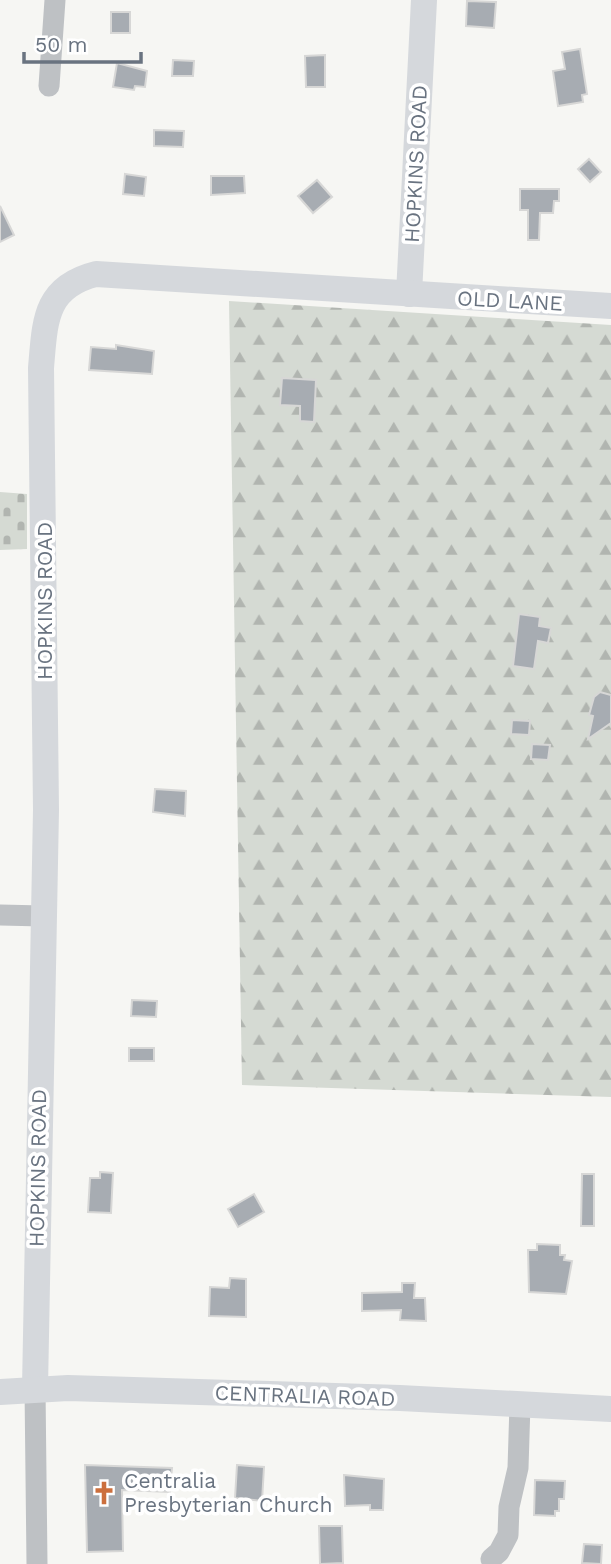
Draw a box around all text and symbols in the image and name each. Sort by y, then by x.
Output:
scale bar [24,21,142,65]
text: 50 m [35,32,87,57]
street label: HOPKINS ROAD [399,84,432,244]
street label: OLD LANE [457,285,564,316]
street label: HOPKINS ROAD [32,522,57,680]
street label: HOPKINS ROAD [24,1089,51,1247]
street label: CENTRALIA ROAD [214,1380,396,1411]
place label: Centralia Presbyterian Church [124,1468,332,1517]
church icon: Centralia Presbyterian Church [90,1479,118,1507]

